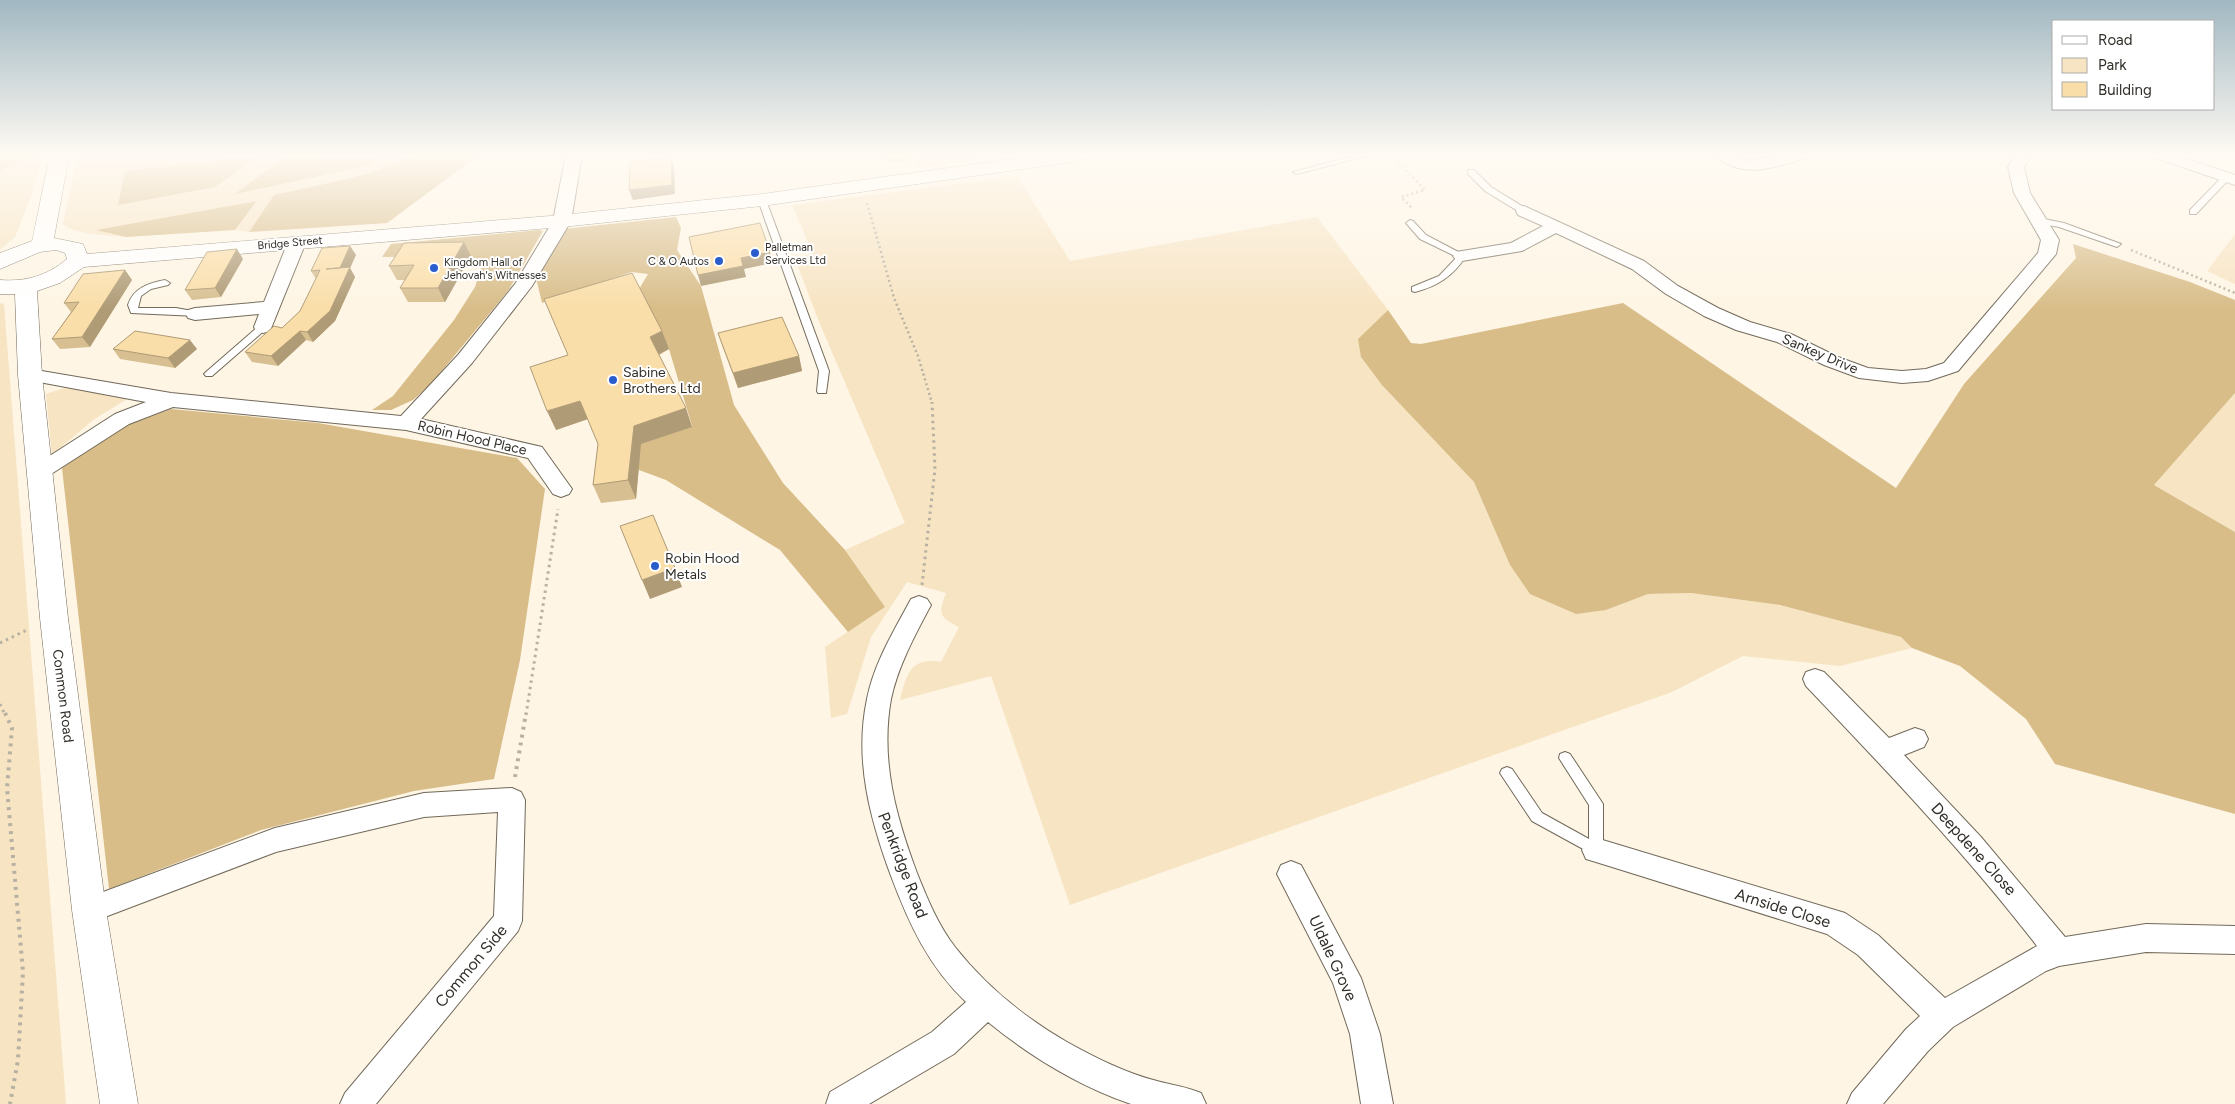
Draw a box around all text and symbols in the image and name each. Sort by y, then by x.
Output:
legend [2052,20,2215,110]
text: Road [2098,31,2133,49]
text: Park [2098,56,2127,74]
text: Building [2098,81,2152,99]
street label: Bridge Street [257,234,323,252]
place label: Palletman Services Ltd [765,241,826,267]
marker: Palletman Services Ltd [749,247,761,259]
place label: C & O Autos [648,255,709,268]
marker: C & O Autos [713,255,725,267]
place label: Kingdom Hall of Jehovah's Witnesses [444,256,546,282]
marker: Kingdom Hall of Jehovah's Witnesses [428,262,440,274]
street label: Sankey Drive [1779,330,1861,378]
place label: Sabine Brothers Ltd [623,364,701,397]
marker: Sabine Brothers Ltd [607,374,619,386]
street label: Robin Hood Place [416,417,529,459]
place label: Robin Hood Metals [665,550,740,583]
marker: Robin Hood Metals [649,560,661,572]
street label: Common Road [49,648,77,744]
street label: Deepdene Close [1927,799,2021,899]
street label: Penkridge Road [874,809,932,921]
street label: Arnside Close [1733,884,1833,932]
street label: Uldale Grove [1305,912,1361,1004]
street label: Common Side [431,921,511,1011]

